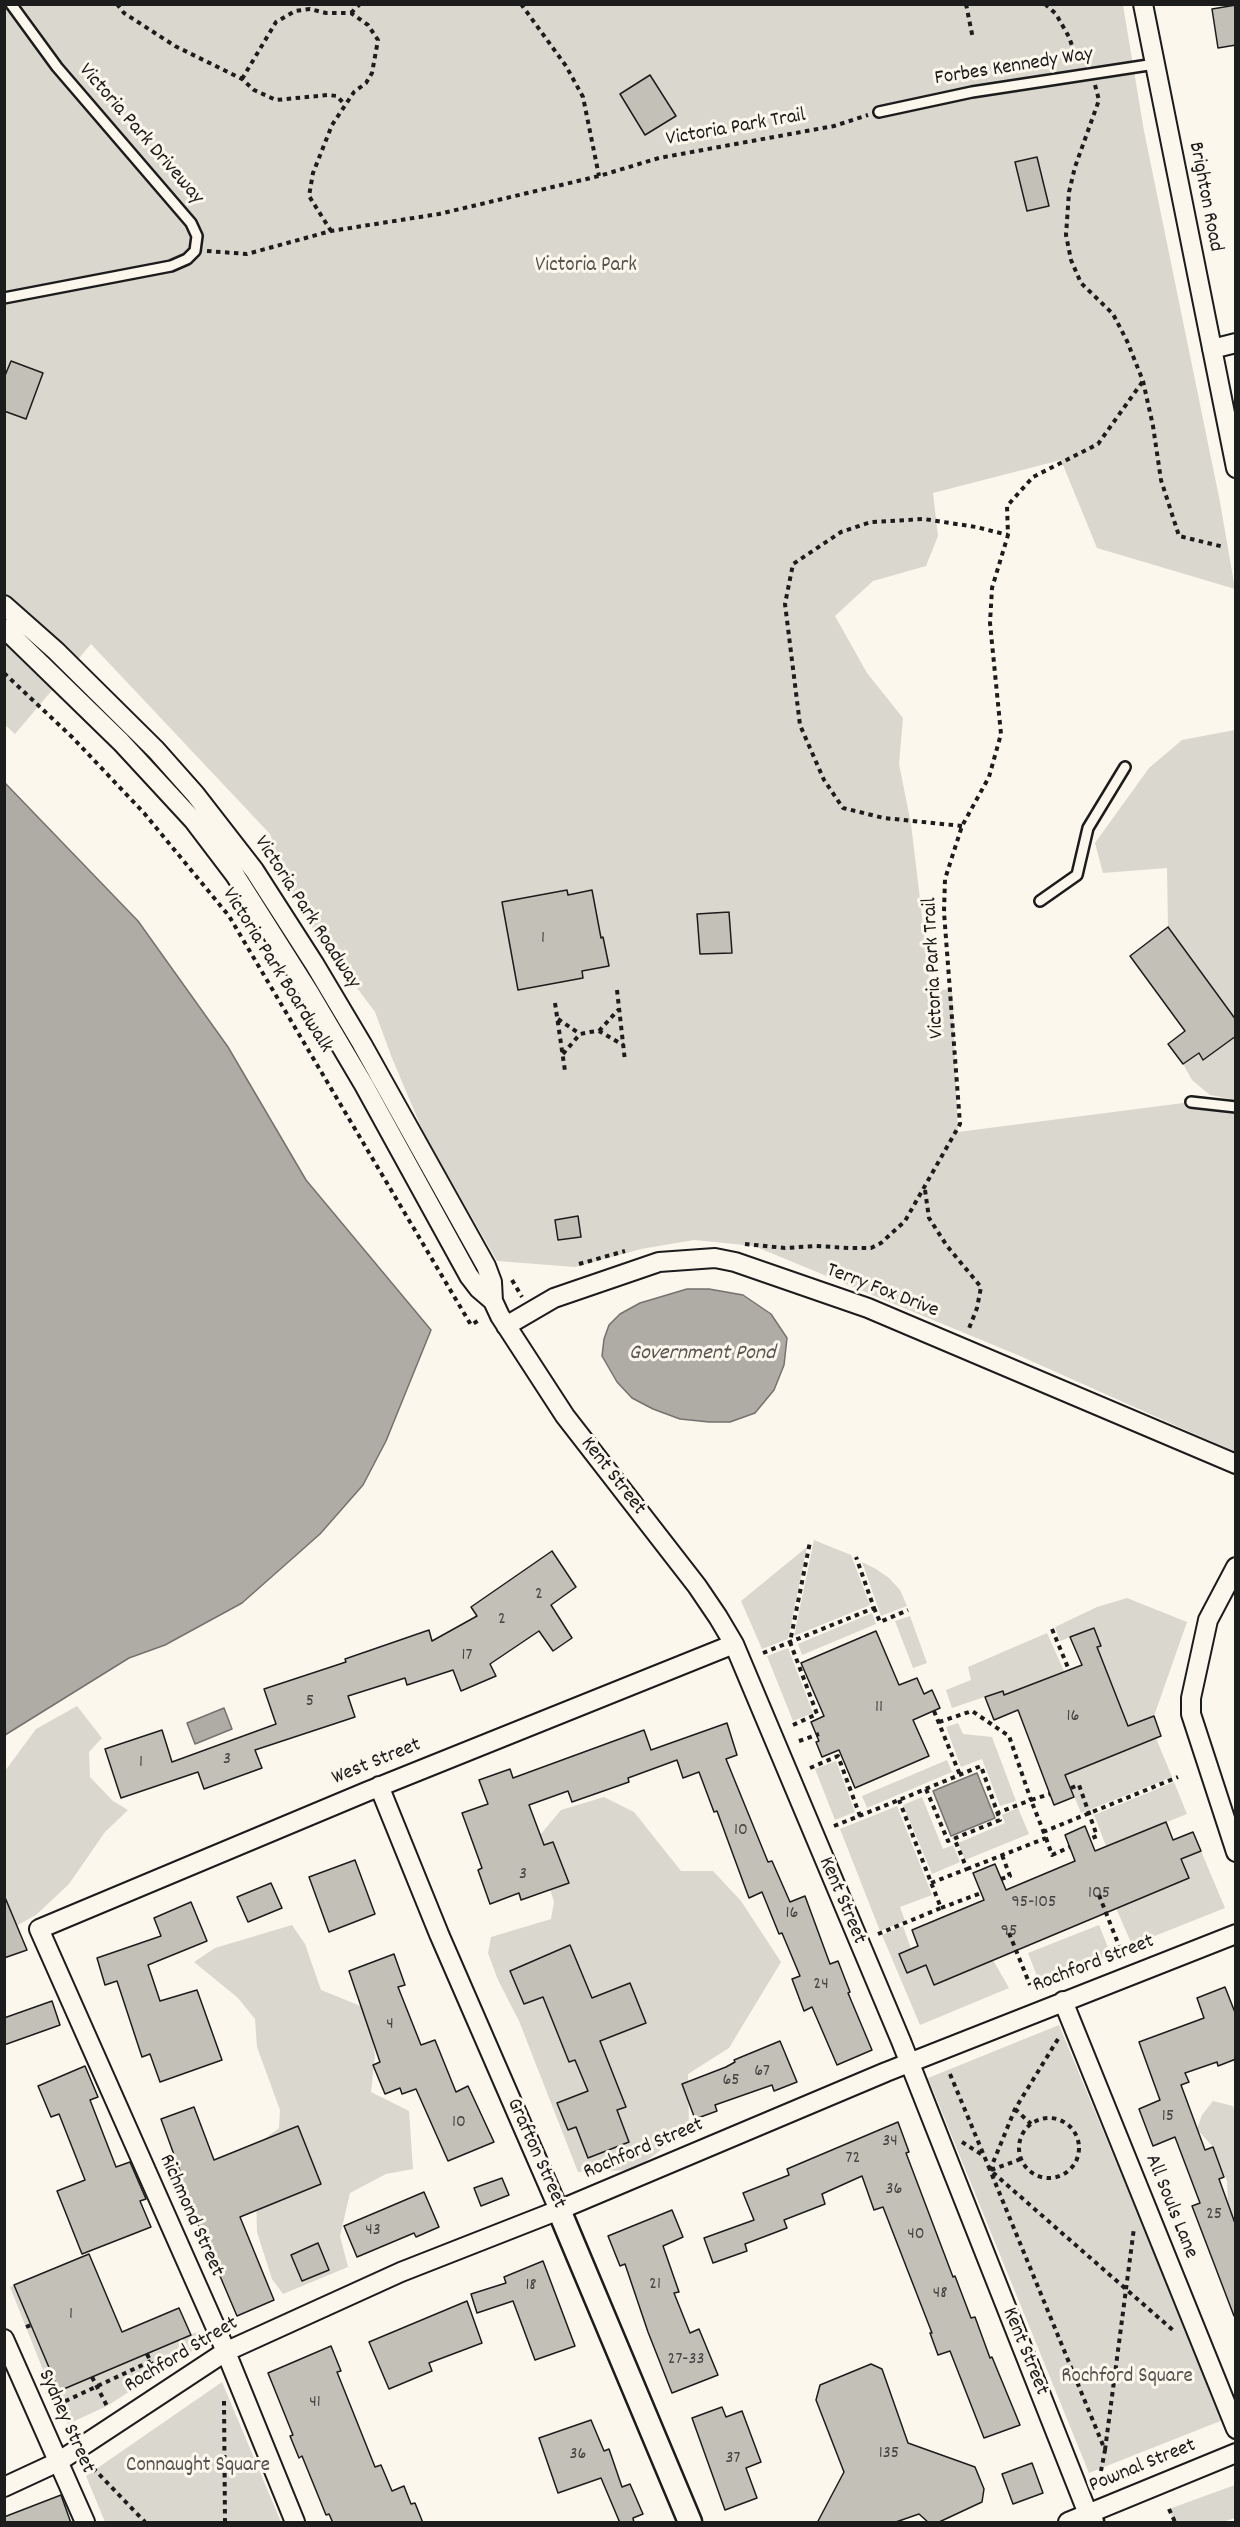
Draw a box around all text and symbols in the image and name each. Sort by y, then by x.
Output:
street label: Forbes Kennedy Way [933,43,1095,93]
street label: Victoria Park Driveway [72,59,208,211]
street label: Victoria Park Trail [664,104,808,154]
street label: Brighton Road [1181,140,1227,254]
park label: Victoria Park [535,254,637,280]
street label: Victoria Park Roadway [247,832,365,994]
street label: Victoria Park Boardwalk [215,884,337,1058]
street label: Victoria Park Trail [919,897,951,1039]
house number: 1 [541,929,545,951]
street label: Terry Fox Drive [822,1259,942,1325]
water label: Government Pond [629,1342,775,1368]
street label: Kent Street [574,1433,650,1521]
house number: 2 [535,1585,543,1607]
house number: 2 [498,1610,506,1632]
house number: 17 [462,1646,472,1668]
house number: 5 [306,1692,314,1714]
house number: 11 [875,1698,883,1720]
house number: 16 [1067,1707,1079,1729]
street label: West Street [329,1734,425,1792]
house number: 3 [223,1750,231,1772]
house number: 1 [139,1753,143,1775]
house number: 10 [734,1821,748,1843]
street label: Kent Street [811,1854,871,1948]
house number: 3 [519,1865,527,1887]
house number: 105 [1088,1884,1110,1906]
house number: 95-105 [1012,1893,1056,1915]
house number: 16 [786,1904,798,1926]
house number: 95 [1001,1922,1017,1944]
street label: Rochford Street [1030,1930,1158,2000]
house number: 24 [813,1975,829,1997]
house number: 4 [386,2015,394,2037]
house number: 67 [754,2062,770,2084]
house number: 65 [722,2071,740,2093]
street label: Grafton Street [499,2095,571,2213]
house number: 15 [1162,2107,1174,2129]
house number: 10 [452,2113,466,2135]
street label: Rochford Street [580,2113,708,2187]
house number: 34 [882,2132,898,2154]
house number: 72 [846,2149,860,2171]
street label: Richmond Street [152,2151,228,2281]
street label: All Souls Lane [1138,2151,1202,2263]
house number: 36 [886,2180,902,2202]
house number: 25 [1206,2205,1222,2227]
house number: 43 [365,2221,381,2243]
house number: 40 [907,2225,925,2247]
house number: 21 [649,2275,661,2297]
house number: 18 [525,2276,537,2298]
house number: 48 [933,2284,947,2306]
house number: 1 [69,2305,73,2327]
street label: Kent Street [995,2305,1053,2399]
street label: Rochford Street [121,2312,243,2400]
house number: 27-33 [668,2350,704,2372]
park label: Rochford Square [1061,2365,1193,2391]
street label: Sydney Street [31,2366,99,2478]
house number: 41 [309,2393,321,2415]
street label: Pownal Street [1086,2434,1200,2500]
house number: 135 [879,2444,899,2466]
house number: 36 [570,2445,586,2467]
house number: 37 [726,2449,740,2471]
park label: Connaught Square [126,2454,270,2480]

